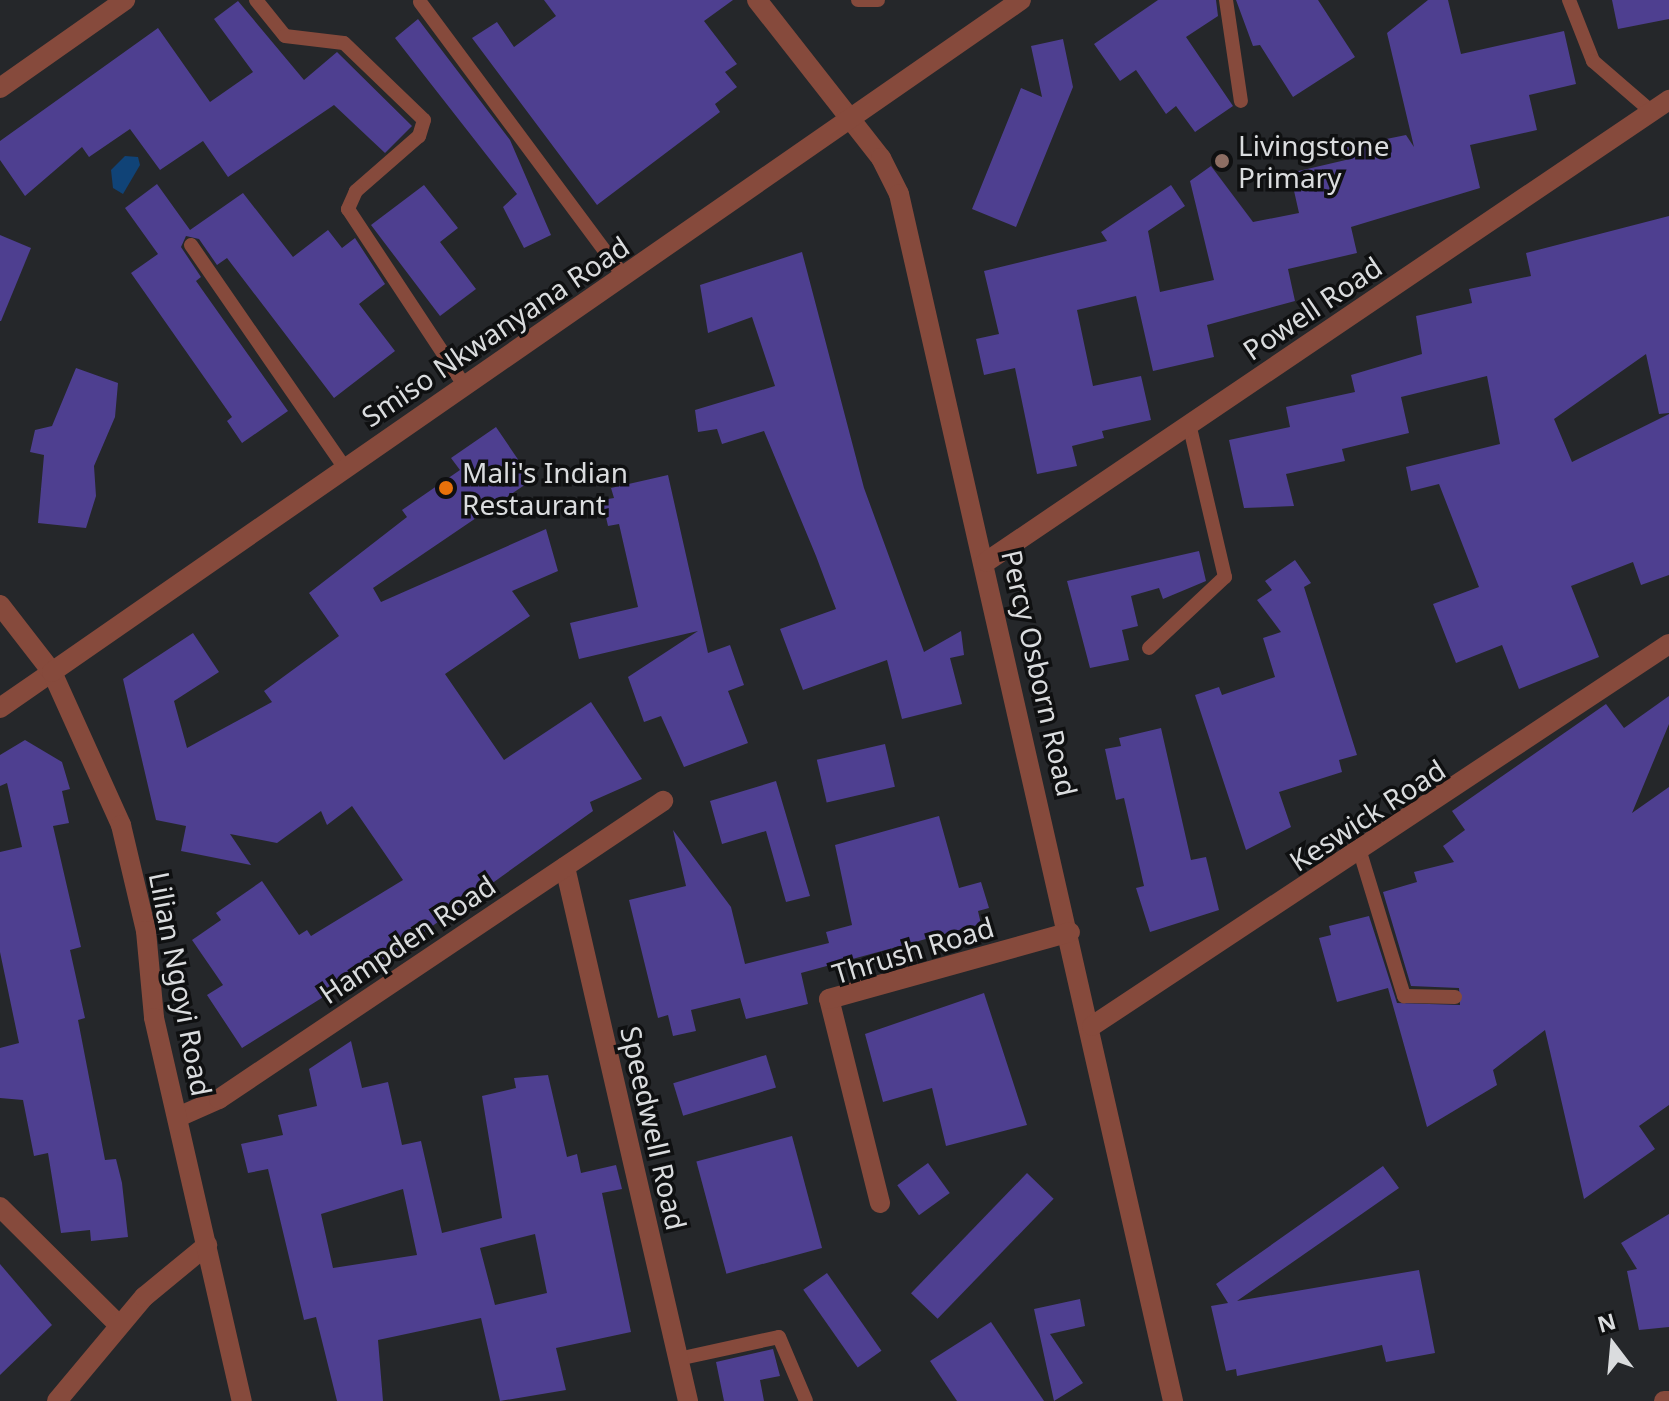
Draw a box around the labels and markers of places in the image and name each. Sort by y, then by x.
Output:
place label: Livingstone Primary [1238,128,1389,194]
marker: Livingstone Primary [1213,152,1231,170]
place label: Mali's Indian Restaurant [462,455,628,521]
marker: Mali's Indian Restaurant [437,479,455,497]

